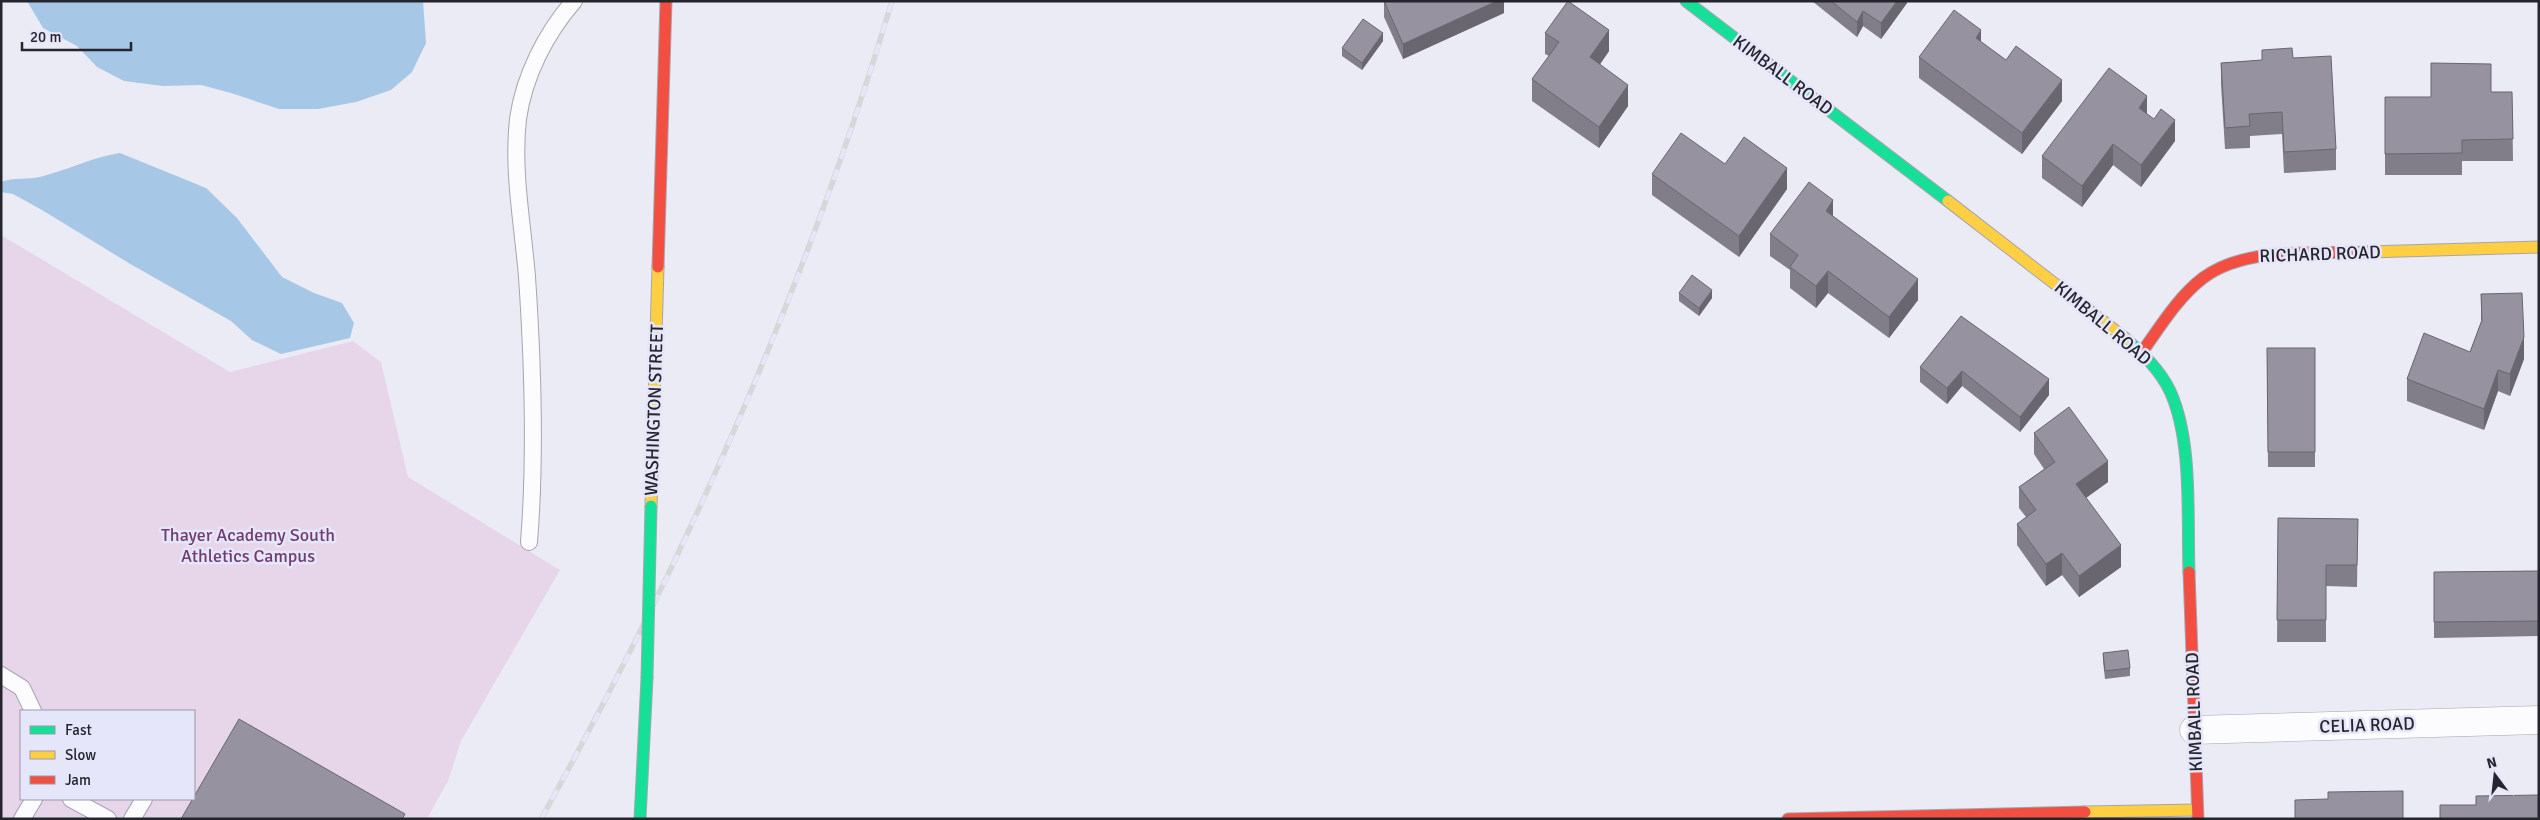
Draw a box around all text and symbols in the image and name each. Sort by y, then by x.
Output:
scale bar [22,20,131,52]
text: 20 m [30,28,61,46]
street label: KIMBALL ROAD [1729,30,1837,120]
street label: RICHARD ROAD [2259,241,2381,267]
street label: KIMBALL ROAD [2050,276,2156,370]
street label: WASHINGTON STREET [640,324,668,496]
park label: Thayer Academy South Athletics Campus [161,524,335,567]
street label: KIMBALL ROAD [2181,652,2207,772]
legend [20,710,195,800]
street label: CELIA ROAD [2319,712,2415,738]
text: Fast [65,721,92,739]
text: Slow [65,746,96,764]
north arrow [2470,750,2520,800]
text: N [2485,753,2499,772]
text: Jam [65,771,91,789]

